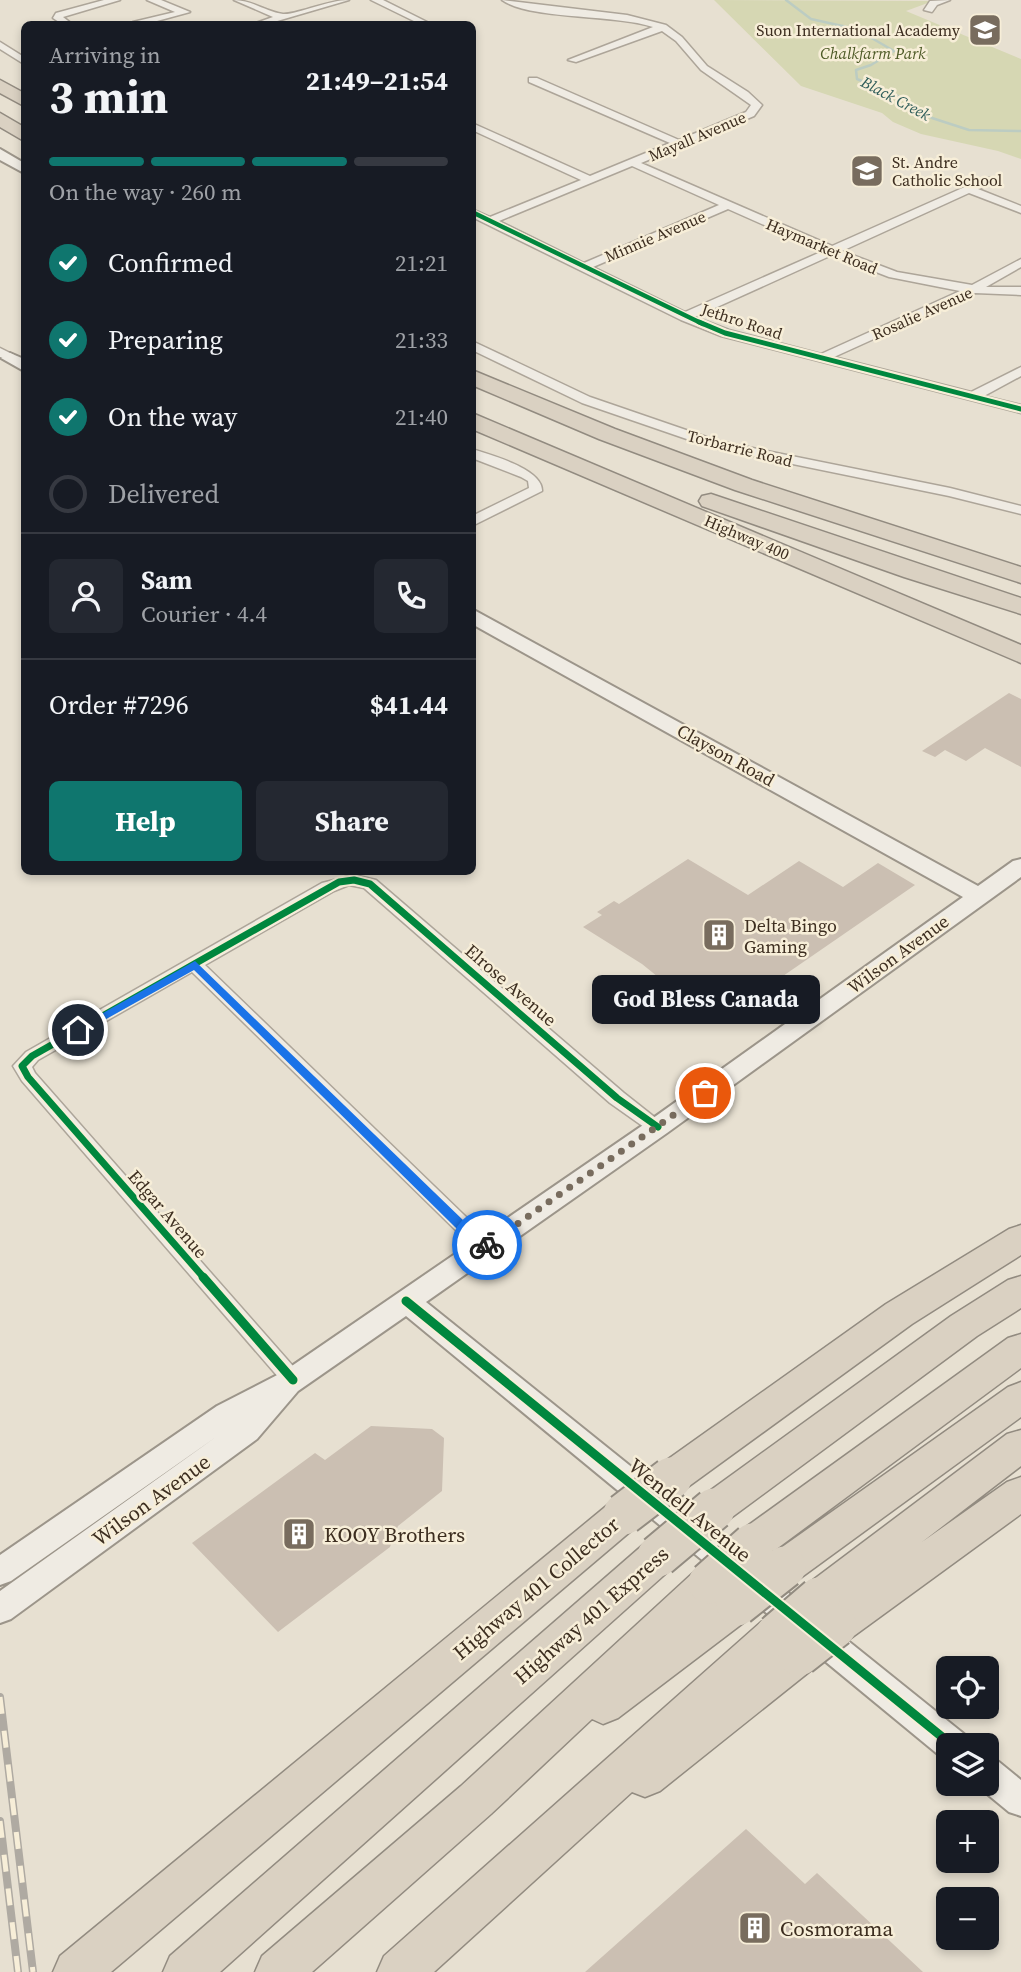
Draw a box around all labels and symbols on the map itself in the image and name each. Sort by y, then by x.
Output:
school or university icon: Suon International Academy [966,11,1004,49]
place label: Suon International Academy [756,19,961,41]
park label: Chalkfarm Park [820,42,926,64]
water label: Black Creek [856,70,935,126]
street label: Mayall Avenue [645,106,749,166]
place label: St. Andre Catholic School [892,151,1003,191]
school or university icon: St. Andre Catholic School [848,152,886,190]
street label: Minnie Avenue [601,205,709,267]
street label: Haymarket Road [763,213,881,279]
street label: Rosalie Avenue [868,281,976,345]
street label: Jethro Road [698,297,785,344]
street label: Torbarrie Road [685,424,795,472]
street label: Highway 400 [701,509,793,565]
street label: Clayson Road [673,718,779,792]
street label: Wilson Avenue [842,909,954,999]
place label: Delta Bingo Gaming [744,913,837,959]
building icon: Delta Bingo Gaming [700,916,738,954]
street label: Elrose Avenue [460,938,562,1032]
callout: God Bless Canada [591,974,819,1023]
pin [48,1000,108,1060]
pin [675,1063,735,1123]
street label: Edgar Avenue [123,1164,213,1264]
courier [452,1210,522,1280]
street label: Wilson Avenue [86,1447,216,1553]
street label: Wendell Avenue [622,1451,758,1569]
street label: Highway 401 Collector [447,1510,625,1666]
building icon: KOOY Brothers [280,1515,318,1553]
place label: KOOY Brothers [324,1520,465,1549]
street label: Highway 401 Express [507,1539,675,1691]
building icon: Cosmorama [736,1909,774,1947]
place label: Cosmorama [780,1914,894,1943]

